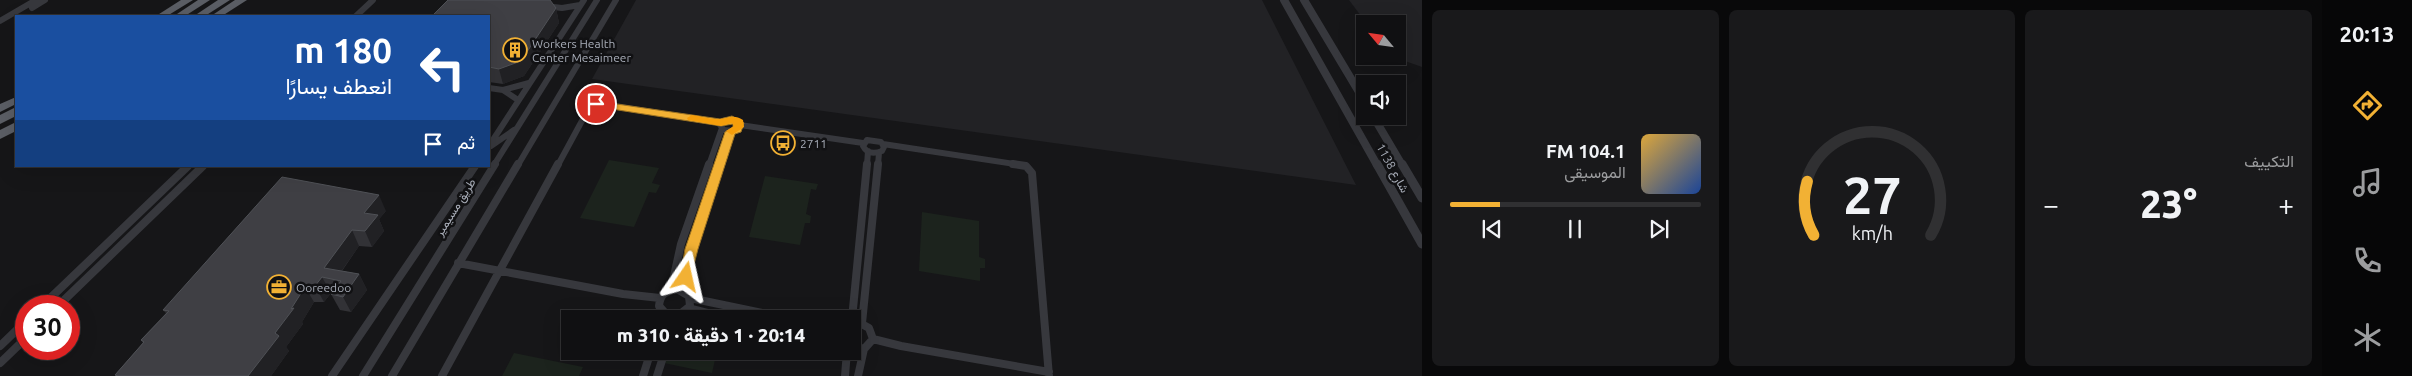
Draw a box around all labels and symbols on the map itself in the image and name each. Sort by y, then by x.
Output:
north arrow [1356,15,1406,65]
building icon: Workers Health Center Mesaimeer [502,37,528,63]
place label: Workers Health Center Mesaimeer [532,37,631,64]
pin [575,83,617,125]
bus stop icon: 2711 [770,130,796,156]
place label: 2711 [800,137,827,150]
street label: شارع 1138 [1372,141,1412,196]
street label: طريق مسيمير [432,176,480,240]
position arrow [659,250,711,302]
office icon: Ooreedoo [266,274,292,300]
place label: Ooreedoo [296,281,351,294]
speed limit sign: 30 [15,295,80,360]

